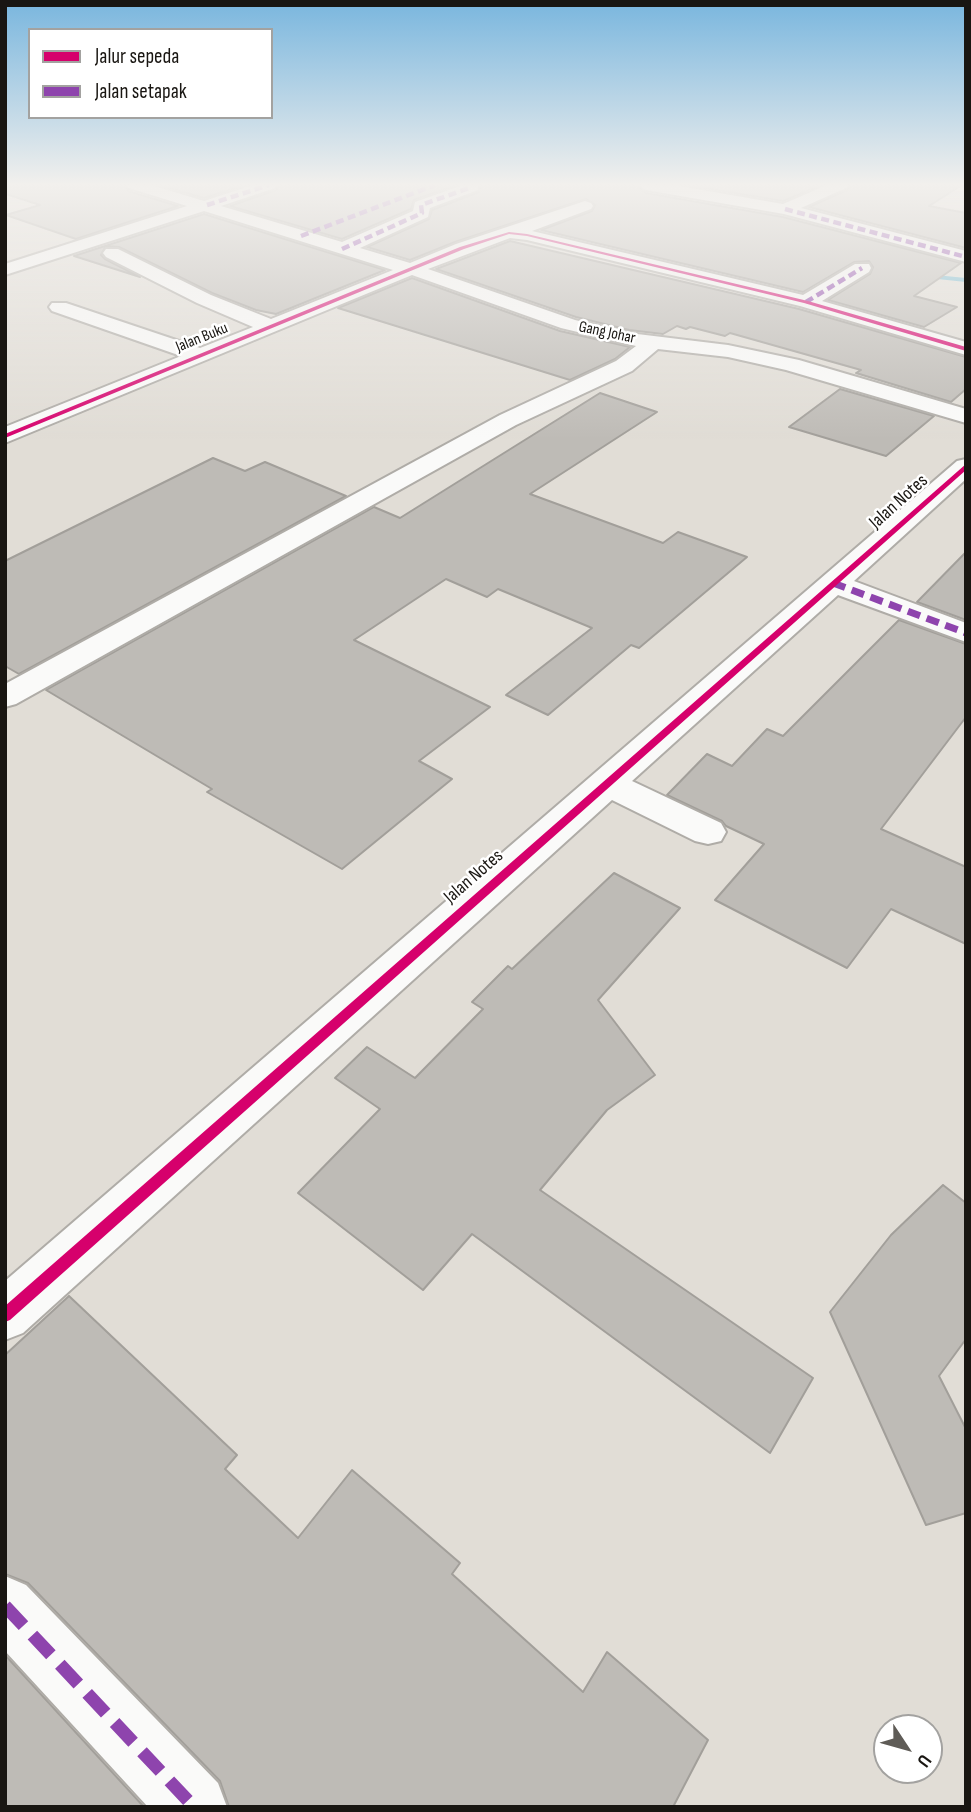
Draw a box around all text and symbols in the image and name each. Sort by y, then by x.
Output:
legend [28,28,273,119]
text: Jalur sepeda [95,44,179,69]
text: Jalan setapak [95,79,187,104]
street label: Gang Johar [577,318,637,348]
street label: Jalan Buku [173,319,231,357]
street label: Jalan Notes [865,470,933,534]
street label: Jalan Notes [440,845,508,909]
north arrow [873,1714,943,1784]
text: U [912,1750,936,1771]

